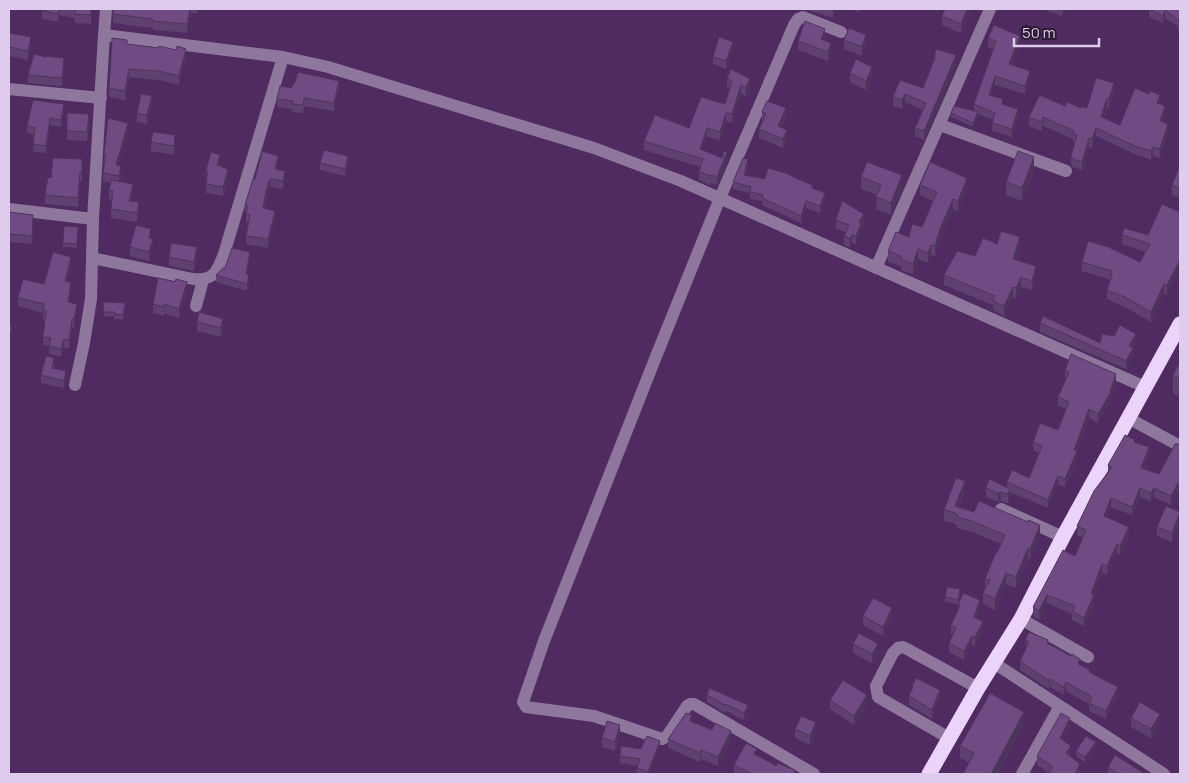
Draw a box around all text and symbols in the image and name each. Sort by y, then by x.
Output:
scale bar [1014,15,1099,47]
text: 50 m [1022,22,1056,43]

